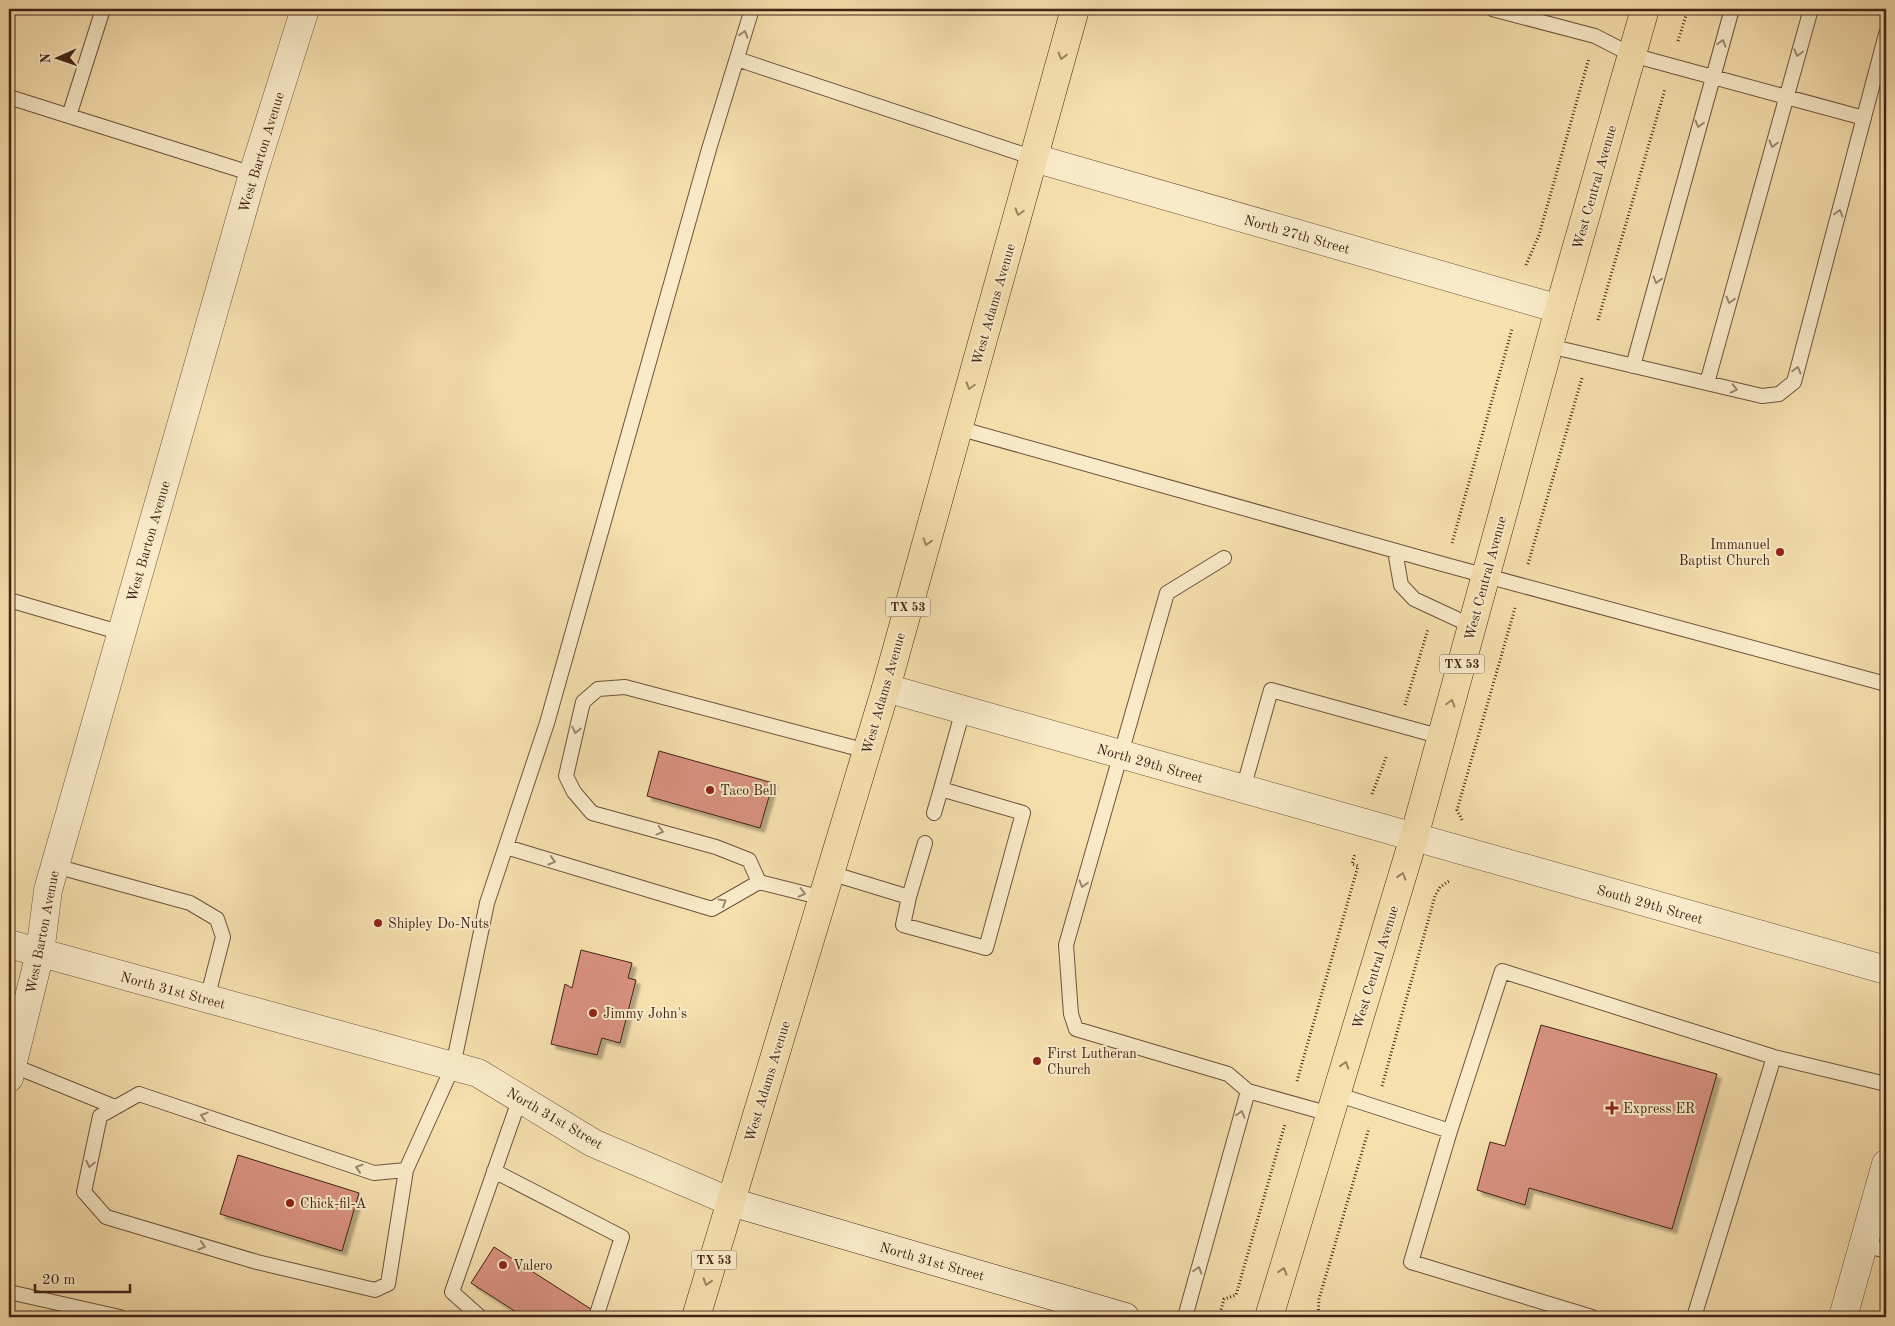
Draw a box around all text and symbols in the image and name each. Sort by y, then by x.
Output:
one-way arrow [739,30,749,39]
north arrow [32,32,82,82]
one-way arrow [1717,39,1727,47]
one-way arrow [1794,48,1804,56]
one-way arrow [1058,51,1068,59]
text: N [39,53,53,64]
street label: West Barton Avenue [237,90,287,214]
one-way arrow [1695,119,1705,127]
street label: West Central Avenue [1571,124,1619,251]
one-way arrow [1768,139,1779,148]
one-way arrow [1015,208,1025,216]
one-way arrow [1833,209,1844,218]
street label: North 27th Street [1242,213,1351,257]
street label: West Adams Avenue [970,242,1018,367]
one-way arrow [1652,276,1662,284]
one-way arrow [1725,296,1735,304]
one-way arrow [1792,367,1802,375]
one-way arrow [966,381,976,389]
one-way arrow [1730,384,1739,394]
street label: West Barton Avenue [125,479,173,603]
street label: West Central Avenue [1463,515,1509,642]
one-way arrow [922,538,932,546]
place label: Immanuel Baptist Church [1679,538,1770,568]
marker: Immanuel Baptist Church [1774,546,1786,558]
road number: TX 53 [886,598,930,616]
street label: West Adams Avenue [860,631,908,756]
road number: TX 53 [1440,654,1484,674]
one-way arrow [1445,698,1456,707]
one-way arrow [571,726,582,735]
street label: North 29th Street [1095,742,1204,786]
marker: Taco Bell [704,784,716,796]
place label: Taco Bell [720,784,777,798]
one-way arrow [655,826,663,836]
one-way arrow [548,856,556,866]
street label: West Barton Avenue [24,869,62,995]
one-way arrow [1397,872,1407,880]
one-way arrow [1078,879,1089,888]
street label: South 29th Street [1595,883,1704,927]
one-way arrow [797,887,806,898]
one-way arrow [718,899,727,909]
street label: West Central Avenue [1351,904,1401,1031]
marker: Shipley Do-Nuts [372,917,384,929]
place label: Shipley Do-Nuts [388,917,489,931]
street label: North 31st Street [119,970,227,1012]
marker: Jimmy John's [587,1007,599,1019]
place label: Jimmy John's [603,1007,687,1021]
street label: West Adams Avenue [743,1019,793,1143]
place label: First Lutheran Church [1047,1047,1137,1077]
marker: First Lutheran Church [1031,1055,1043,1067]
one-way arrow [1340,1061,1350,1069]
street label: North 31st Street [504,1086,605,1152]
marker: Express ER [1605,1101,1619,1115]
place label: Express ER [1623,1102,1695,1116]
one-way arrow [1236,1110,1246,1118]
one-way arrow [201,1112,209,1122]
one-way arrow [85,1159,96,1168]
one-way arrow [355,1163,363,1173]
marker: Chick-fil-A [284,1197,296,1209]
place label: Chick-fil-A [300,1197,367,1211]
one-way arrow [197,1240,206,1250]
street label: North 31st Street [878,1240,986,1284]
road number: TX 53 [692,1250,736,1270]
marker: Valero [497,1259,509,1271]
place label: Valero [513,1259,553,1273]
scale bar [35,1261,130,1293]
one-way arrow [1192,1267,1202,1275]
one-way arrow [1277,1267,1287,1275]
text: 20 m [42,1273,76,1288]
one-way arrow [702,1278,712,1286]

